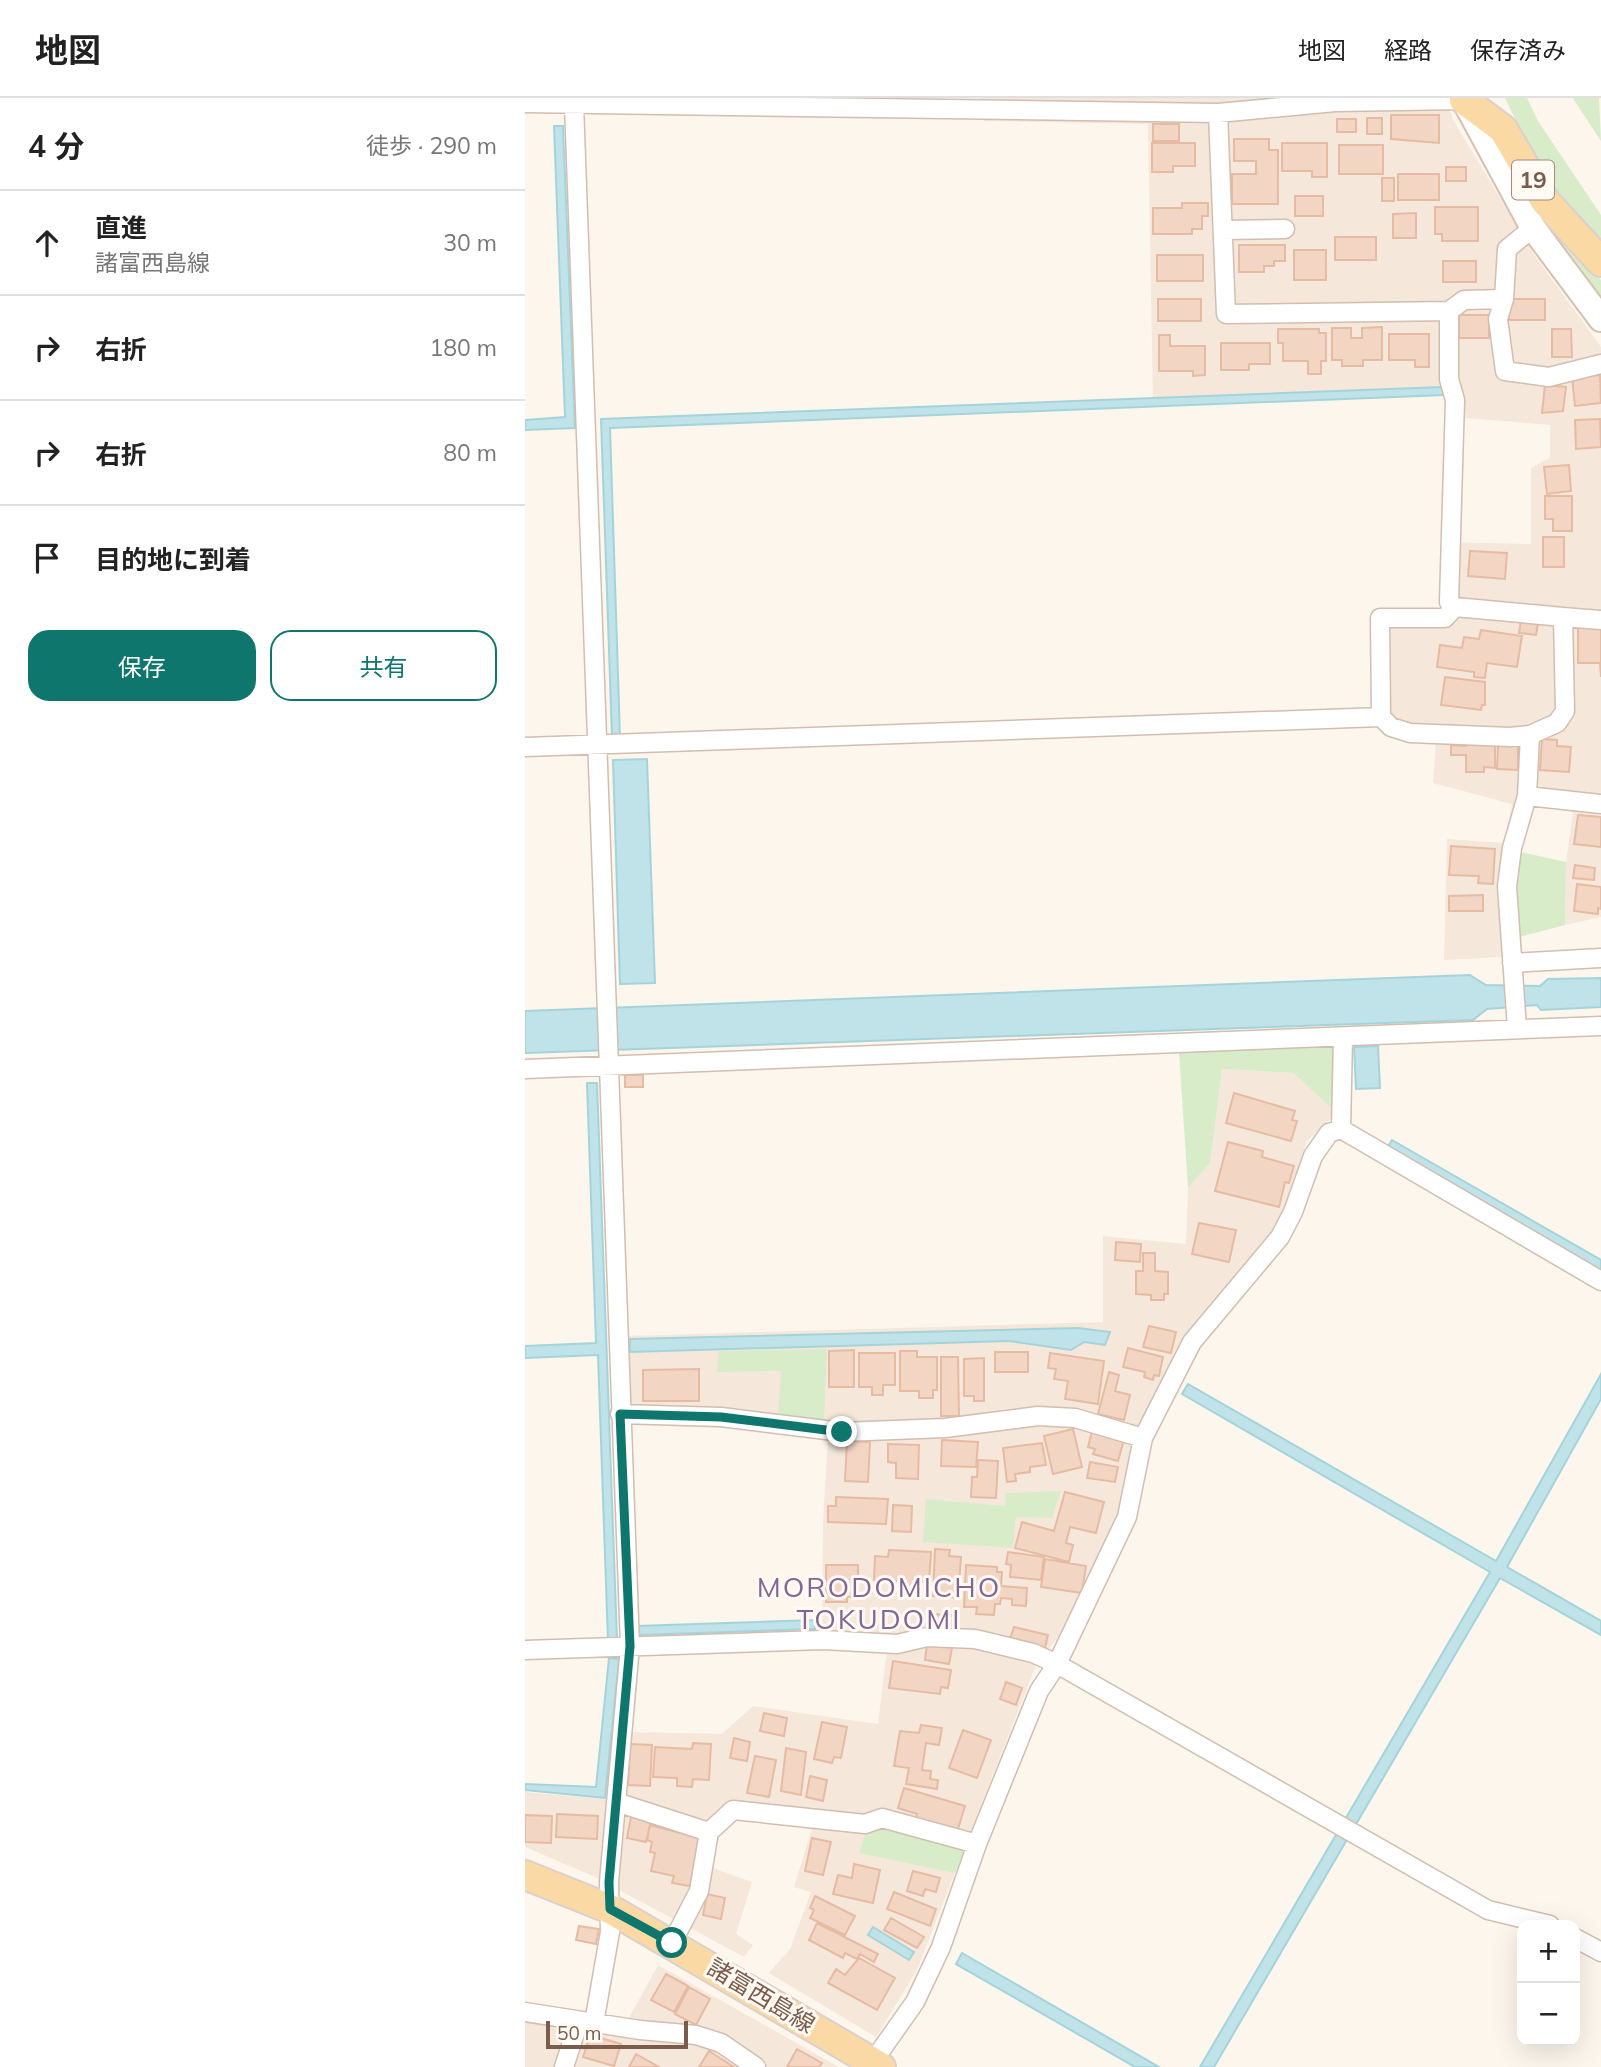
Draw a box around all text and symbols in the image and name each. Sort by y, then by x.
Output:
text: 地図 [35,29,101,70]
text: 地図 [1298,35,1346,65]
text: 経路 [1384,35,1432,65]
text: 保存済み [1470,35,1566,65]
text: 4 分 [28,127,84,165]
text: 徒歩 · 290 m [366,131,497,160]
road number: 19 [1512,160,1554,200]
text: 直進 [95,211,147,244]
icon: ahead [28,224,66,262]
text: 30 m [443,228,497,257]
text: 諸富西島線 [95,248,210,277]
icon: right [28,329,66,367]
text: 右折 [95,333,147,366]
text: 180 m [429,333,497,362]
icon: right [28,434,66,472]
text: 右折 [95,438,147,471]
text: 80 m [443,438,497,467]
icon: arrive [28,539,66,577]
text: 目的地に到着 [95,543,251,576]
button: 保存 [28,630,256,701]
button: 共有 [270,630,497,701]
route end [826,1416,857,1447]
district label: MORODOMICHO TOKUDOMI [757,1569,1001,1636]
map controls [1517,1920,1580,2046]
button: + [1517,1920,1580,1983]
route start [656,1927,687,1958]
street label: 諸富西島線 [702,1951,821,2039]
button: − [1517,1983,1580,2046]
scale bar [546,2018,688,2050]
text: 50 m [557,2021,601,2045]

